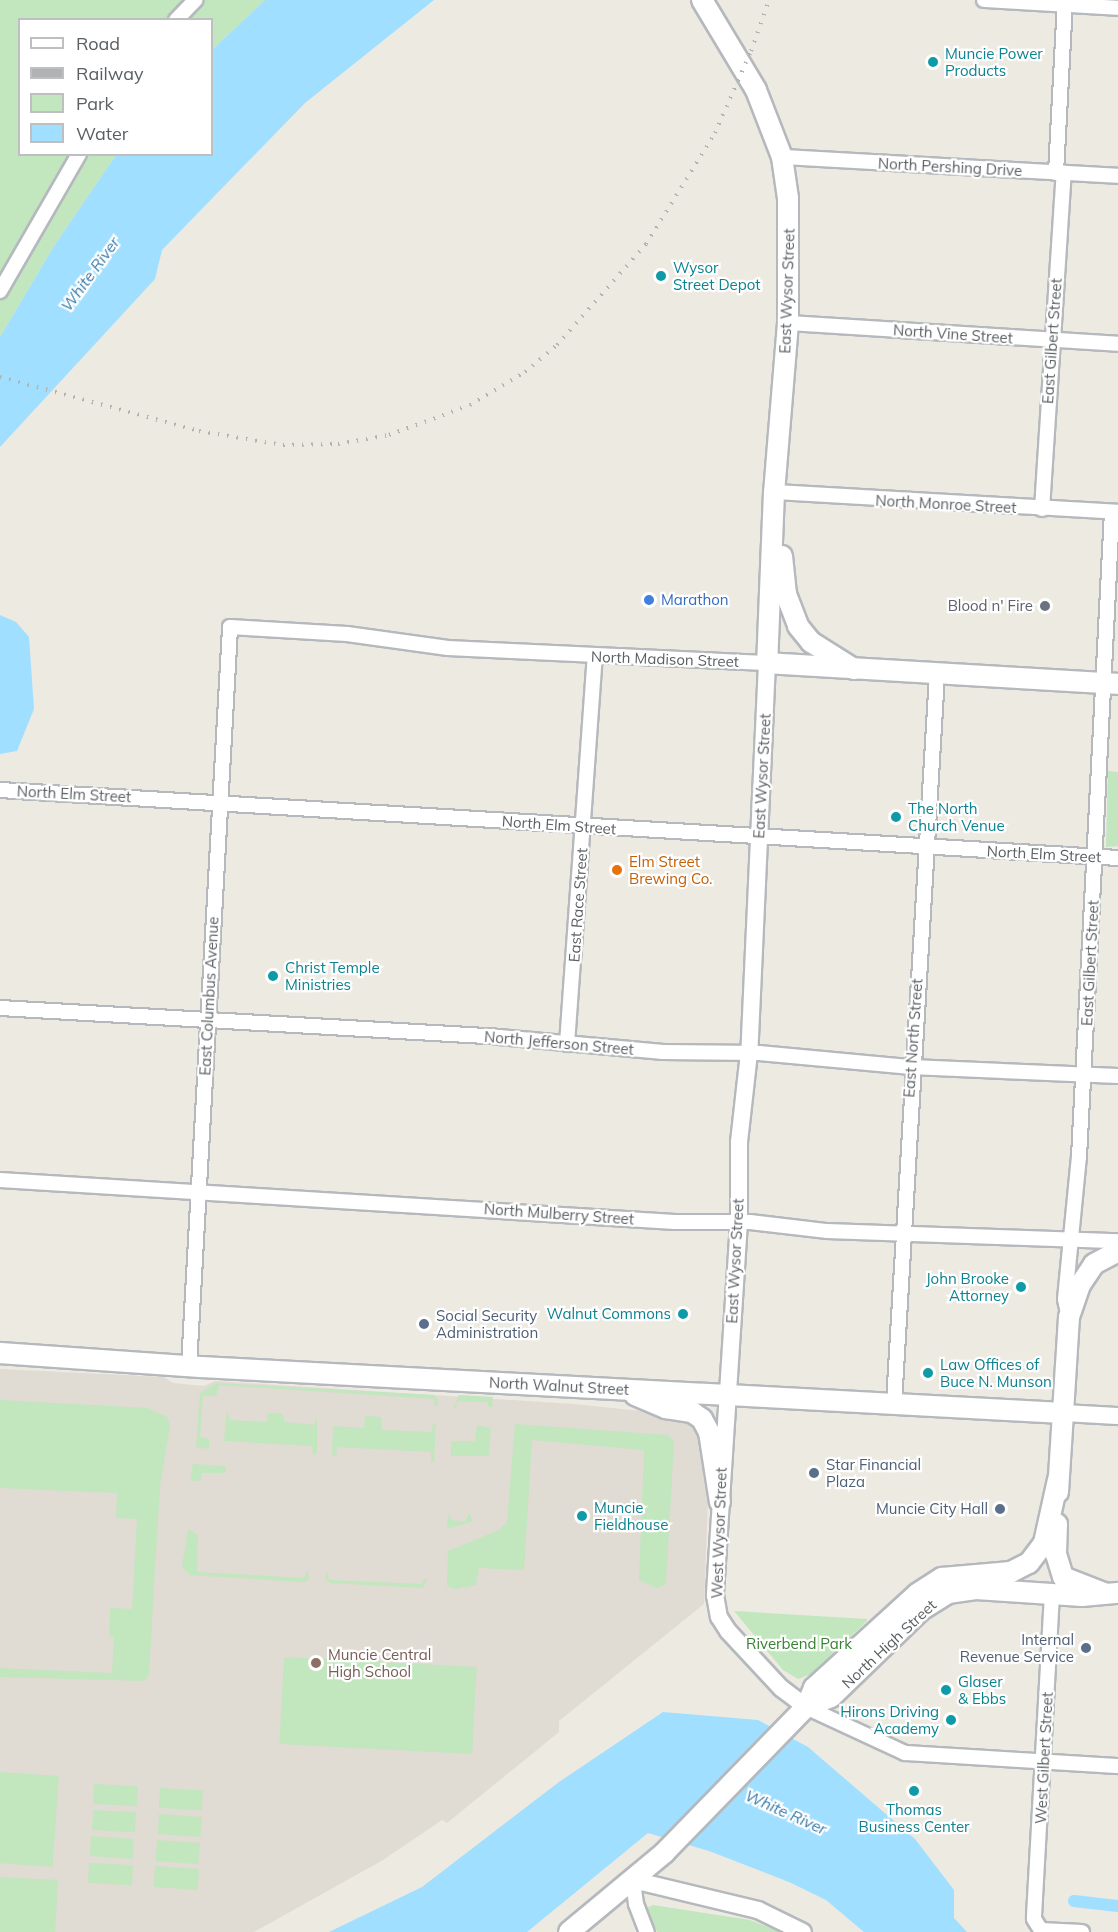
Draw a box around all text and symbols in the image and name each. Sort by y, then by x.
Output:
legend [18,18,213,156]
text: Road [76,32,120,55]
place label: Muncie Power Products [945,44,1043,79]
marker: Muncie Power Products [926,55,940,69]
text: Railway [76,62,144,85]
text: Park [76,92,114,115]
text: Water [76,122,128,145]
street label: North Pershing Drive [877,154,1023,180]
street label: East Wysor Street [776,228,798,354]
water label: White River [57,233,123,315]
place label: Wysor Street Depot [673,258,761,293]
marker: Wysor Street Depot [654,269,668,283]
street label: East Gilbert Street [1039,278,1065,404]
street label: North Vine Street [893,321,1013,347]
street label: North Monroe Street [875,491,1017,517]
place label: Marathon [661,591,729,609]
marker: Marathon [642,593,656,607]
place label: Blood n' Fire [948,597,1033,615]
marker: Blood n' Fire [1038,599,1052,613]
street label: North Madison Street [591,647,739,671]
street label: East Wysor Street [750,713,774,839]
street label: North Elm Street [16,782,132,806]
place label: The North Church Venue [908,799,1005,834]
marker: The North Church Venue [889,810,903,824]
street label: North Elm Street [501,812,617,838]
street label: North Elm Street [986,842,1102,866]
street label: East Race Street [565,847,591,963]
place label: Elm Street Brewing Co. [629,852,712,887]
marker: Elm Street Brewing Co. [610,863,624,877]
street label: East Gilbert Street [1078,900,1102,1026]
street label: East Columbus Avenue [196,916,222,1076]
place label: Christ Temple Ministries [285,958,380,993]
marker: Christ Temple Ministries [266,969,280,983]
street label: East North Street [900,978,926,1098]
street label: North Jefferson Street [483,1027,635,1059]
street label: East Wysor Street [723,1198,747,1324]
street label: North Mulberry Street [483,1200,635,1228]
place label: John Brooke Attorney [926,1269,1009,1304]
marker: John Brooke Attorney [1014,1280,1028,1294]
place label: Walnut Commons [547,1305,671,1323]
place label: Social Security Administration [436,1306,538,1341]
marker: Walnut Commons [676,1307,690,1321]
marker: Social Security Administration [417,1317,431,1331]
place label: Law Offices of Buce N. Munson [940,1355,1052,1390]
marker: Law Offices of Buce N. Munson [921,1366,935,1380]
street label: North Walnut Street [489,1373,629,1399]
place label: Star Financial Plaza [826,1455,921,1490]
marker: Star Financial Plaza [807,1466,821,1480]
street label: West Wysor Street [708,1467,730,1599]
place label: Muncie Fieldhouse [594,1498,668,1533]
place label: Muncie City Hall [876,1500,988,1518]
marker: Muncie City Hall [993,1502,1007,1516]
marker: Muncie Fieldhouse [575,1509,589,1523]
street label: North High Street [838,1596,940,1692]
place label: Internal Revenue Service [960,1630,1074,1665]
park label: Riverbend Park [746,1635,852,1653]
marker: Internal Revenue Service [1079,1641,1093,1655]
place label: Muncie Central High School [328,1645,431,1680]
marker: Muncie Central High School [309,1656,323,1670]
place label: Glaser & Ebbs [958,1672,1006,1707]
marker: Glaser & Ebbs [939,1683,953,1697]
street label: West Gilbert Street [1032,1691,1056,1825]
place label: Hirons Driving Academy [840,1702,939,1737]
marker: Hirons Driving Academy [944,1713,958,1727]
marker: Thomas Business Center [907,1784,921,1798]
water label: White River [742,1786,830,1838]
place label: Thomas Business Center [858,1800,970,1835]

